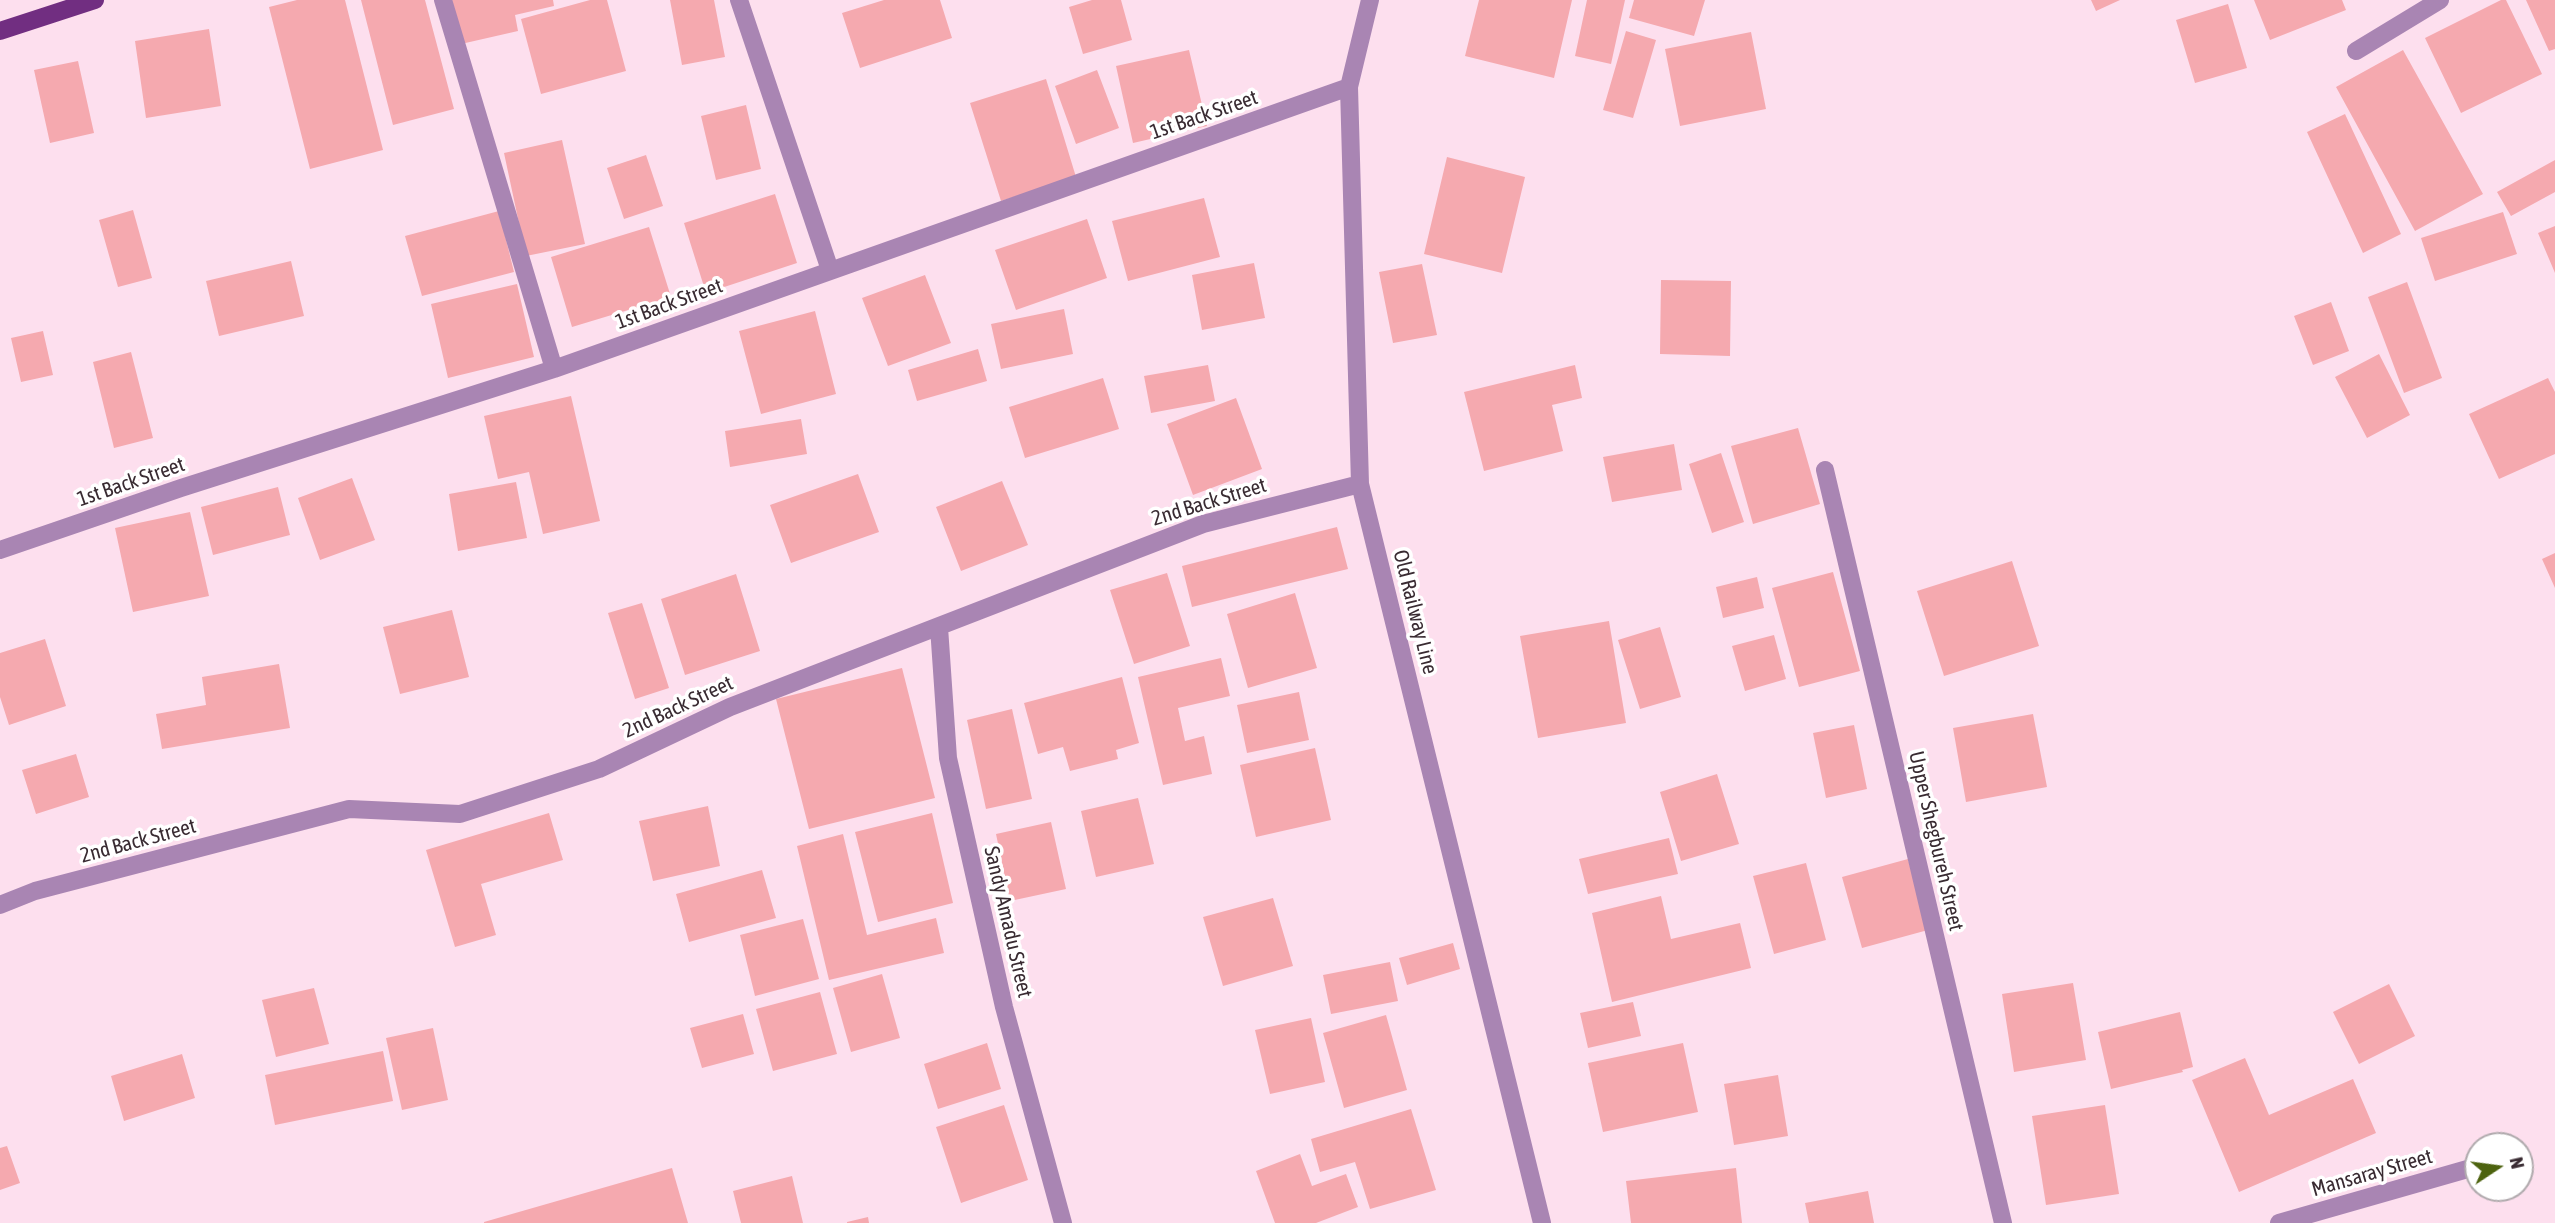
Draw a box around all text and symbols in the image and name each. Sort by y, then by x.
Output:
street label: 1st Back Street [1147,85,1261,145]
street label: 1st Back Street [612,273,726,335]
street label: 1st Back Street [74,452,188,512]
street label: 2nd Back Street [1149,473,1269,531]
street label: Old Railway Line [1387,547,1443,677]
street label: 2nd Back Street [619,671,737,743]
street label: Upper Shegbureh Street [1903,749,1969,933]
street label: 2nd Back Street [77,813,199,869]
street label: Sandy Amadu Street [978,844,1038,1000]
north arrow [2464,1132,2534,1202]
street label: Mansaray Street [2309,1144,2435,1202]
text: N [2506,1155,2529,1171]

